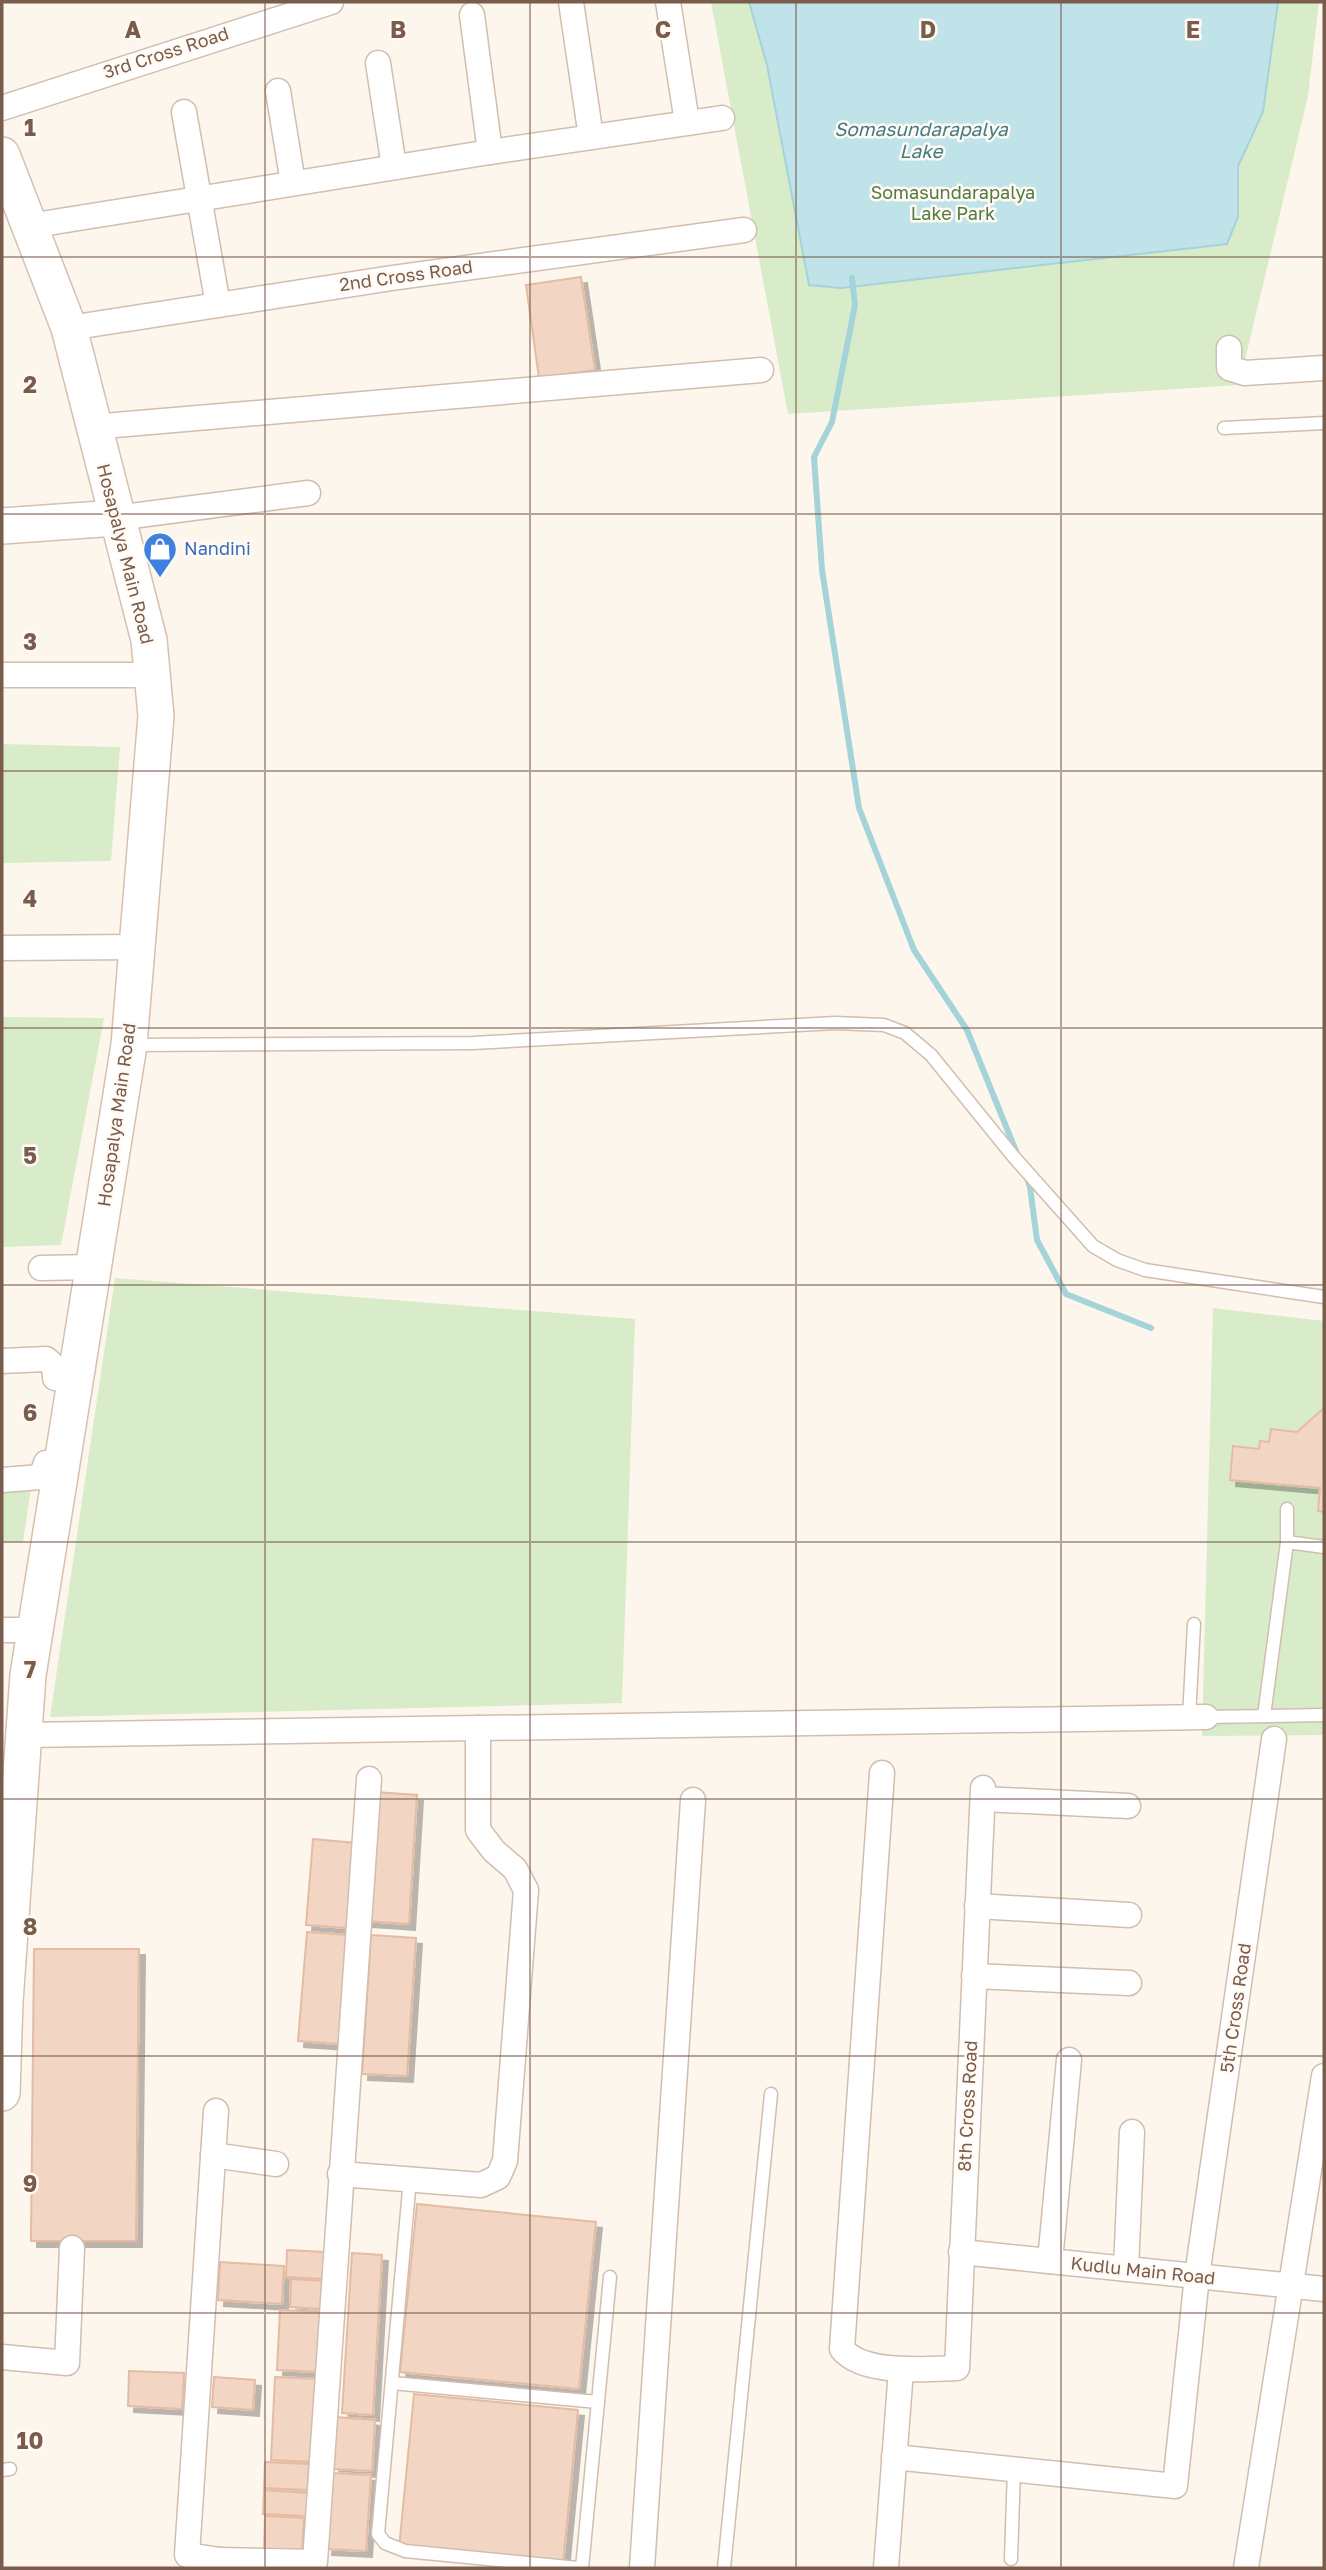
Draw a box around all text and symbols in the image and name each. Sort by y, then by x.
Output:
text: A [125,15,142,43]
text: B [390,15,406,43]
text: C [655,15,671,43]
text: D [920,15,936,43]
text: E [1186,15,1200,43]
street label: 3rd Cross Road [100,21,231,83]
text: 1 [24,113,36,141]
water label: Somasundarapalya Lake [834,117,1009,162]
park label: Somasundarapalya Lake Park [871,181,1035,224]
street label: 2nd Cross Road [338,255,474,295]
text: 2 [23,370,37,398]
street label: Hosapalya Main Road [93,461,159,646]
shop icon: Nandini [141,530,179,579]
place label: Nandini [184,537,251,559]
text: 3 [23,627,37,655]
text: 4 [23,884,37,912]
street label: Hosapalya Main Road [92,1022,140,1208]
text: 5 [23,1141,37,1169]
text: 6 [23,1398,37,1426]
text: 7 [24,1655,36,1683]
text: 8 [23,1912,37,1940]
street label: 5th Cross Road [1215,1942,1255,2074]
street label: 8th Cross Road [953,2040,981,2172]
text: 9 [23,2169,37,2197]
street label: Kudlu Main Road [1070,2251,1217,2289]
text: 10 [17,2426,43,2454]

